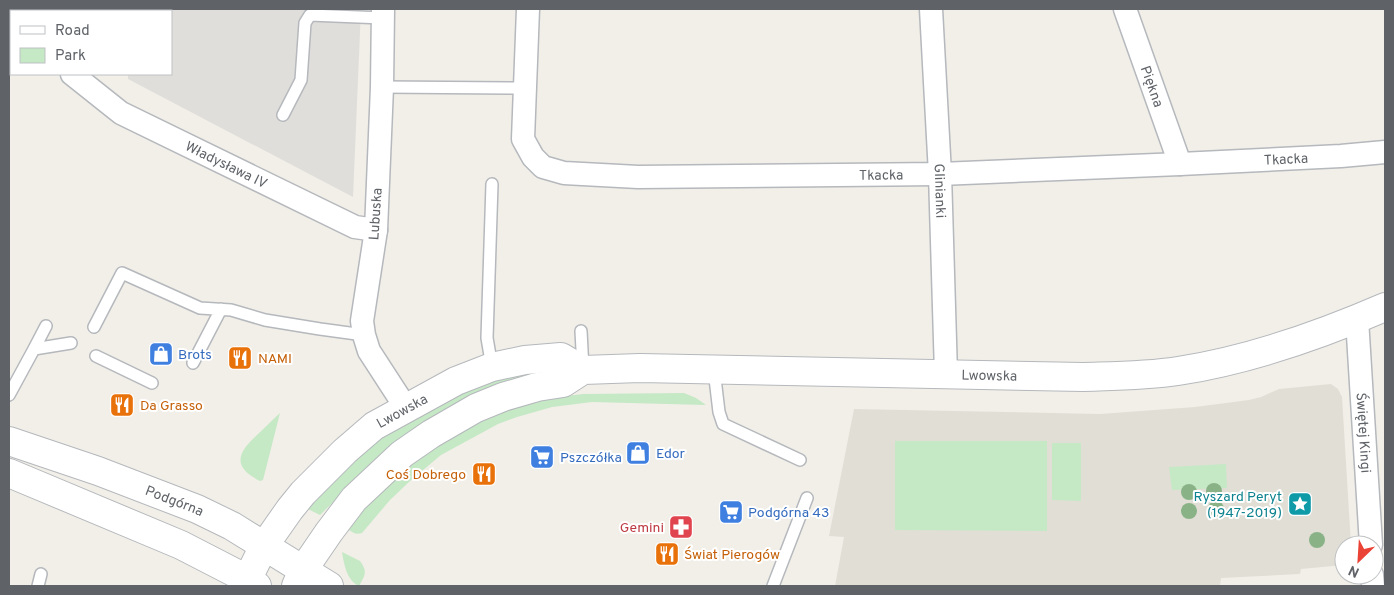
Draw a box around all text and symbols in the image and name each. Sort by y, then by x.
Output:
legend [10,10,172,75]
text: Road [55,22,90,41]
text: Park [55,47,86,66]
street label: Piękna [1136,64,1166,110]
street label: Władysława IV [182,139,270,193]
street label: Tkacka [1263,151,1308,170]
street label: Glinianki [929,163,948,218]
street label: Tkacka [859,167,903,185]
street label: Lubuska [366,187,387,241]
shop icon: Brots [148,341,174,367]
restaurant icon: NAMI [227,345,253,371]
place label: Brots [178,347,212,364]
place label: NAMI [258,351,292,368]
street label: Lwowska [961,368,1017,386]
street label: Lwowska [374,391,431,433]
restaurant icon: Da Grasso [109,392,135,418]
street label: Świętej Kingi [1352,392,1374,474]
place label: Da Grasso [140,398,203,415]
shop icon: Edor [625,440,651,466]
supermarket icon: Pszczółka [529,444,555,470]
place label: Edor [656,446,686,463]
place label: Pszczółka [560,450,622,467]
restaurant icon: Coś Dobrego [471,461,497,487]
place label: Coś Dobrego [386,467,466,484]
street label: Podgórna [143,483,206,521]
place label: Ryszard Peryt (1947-2019) [1194,489,1282,522]
place icon: Ryszard Peryt (1947-2019) [1287,491,1313,517]
supermarket icon: Podgórna 43 [718,499,744,525]
place label: Podgórna 43 [748,505,830,522]
pharmacy icon: Gemini [668,514,694,540]
place label: Gemini [620,520,664,537]
north arrow [1334,535,1384,585]
restaurant icon: Świat Pierogów [654,541,680,567]
place label: Świat Pierogów [684,546,780,564]
text: N [1346,561,1362,580]

